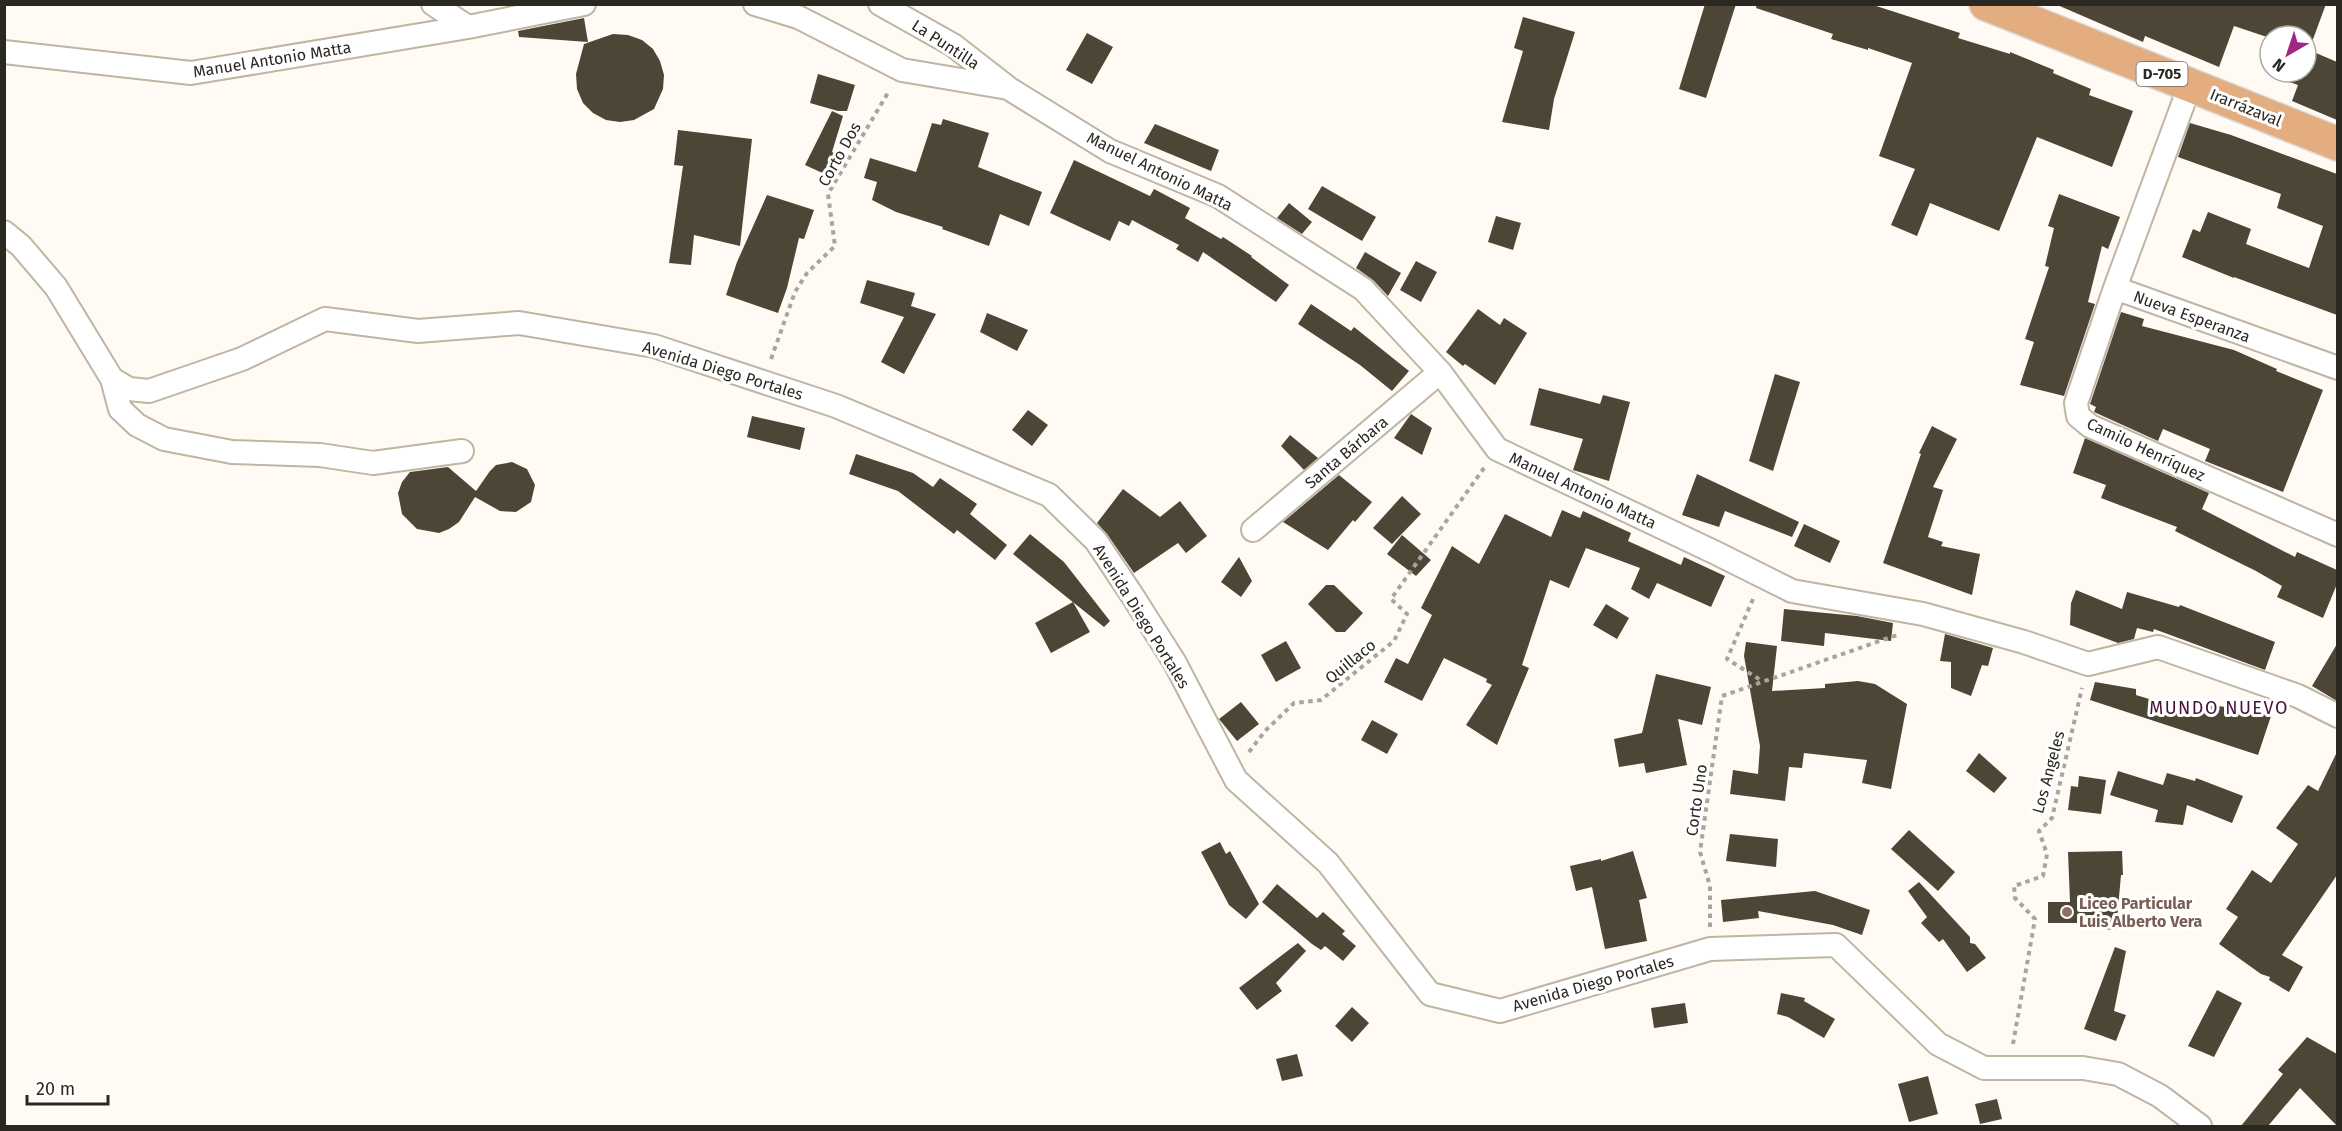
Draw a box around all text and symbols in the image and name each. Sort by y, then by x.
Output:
street label: La Puntilla [908,16,983,73]
north arrow [2258,24,2318,84]
street label: Manuel Antonio Matta [192,38,352,81]
text: N [2269,55,2289,76]
road number: D-705 [2136,62,2188,86]
street label: Irarrázaval [2207,84,2285,131]
street label: Corto Dos [814,119,865,190]
street label: Manuel Antonio Matta [1084,128,1236,215]
street label: Nueva Esperanza [2131,287,2253,346]
street label: Avenida Diego Portales [640,337,805,404]
street label: Santa Bárbara [1301,412,1392,493]
street label: Camilo Henríquez [2084,414,2208,485]
street label: Manuel Antonio Matta [1506,448,1659,533]
street label: Avenida Diego Portales [1089,541,1194,692]
street label: Quillaco [1321,635,1379,688]
district label: MUNDO NUEVO [2149,697,2289,719]
street label: Los Angeles [2028,729,2069,816]
street label: Corto Uno [1682,763,1711,837]
place label: Liceo Particular Luis Alberto Vera [2079,894,2203,931]
marker: Liceo Particular Luis Alberto Vera [2060,905,2074,919]
street label: Avenida Diego Portales [1510,951,1676,1016]
scale bar [27,1068,108,1106]
text: 20 m [36,1078,75,1100]

